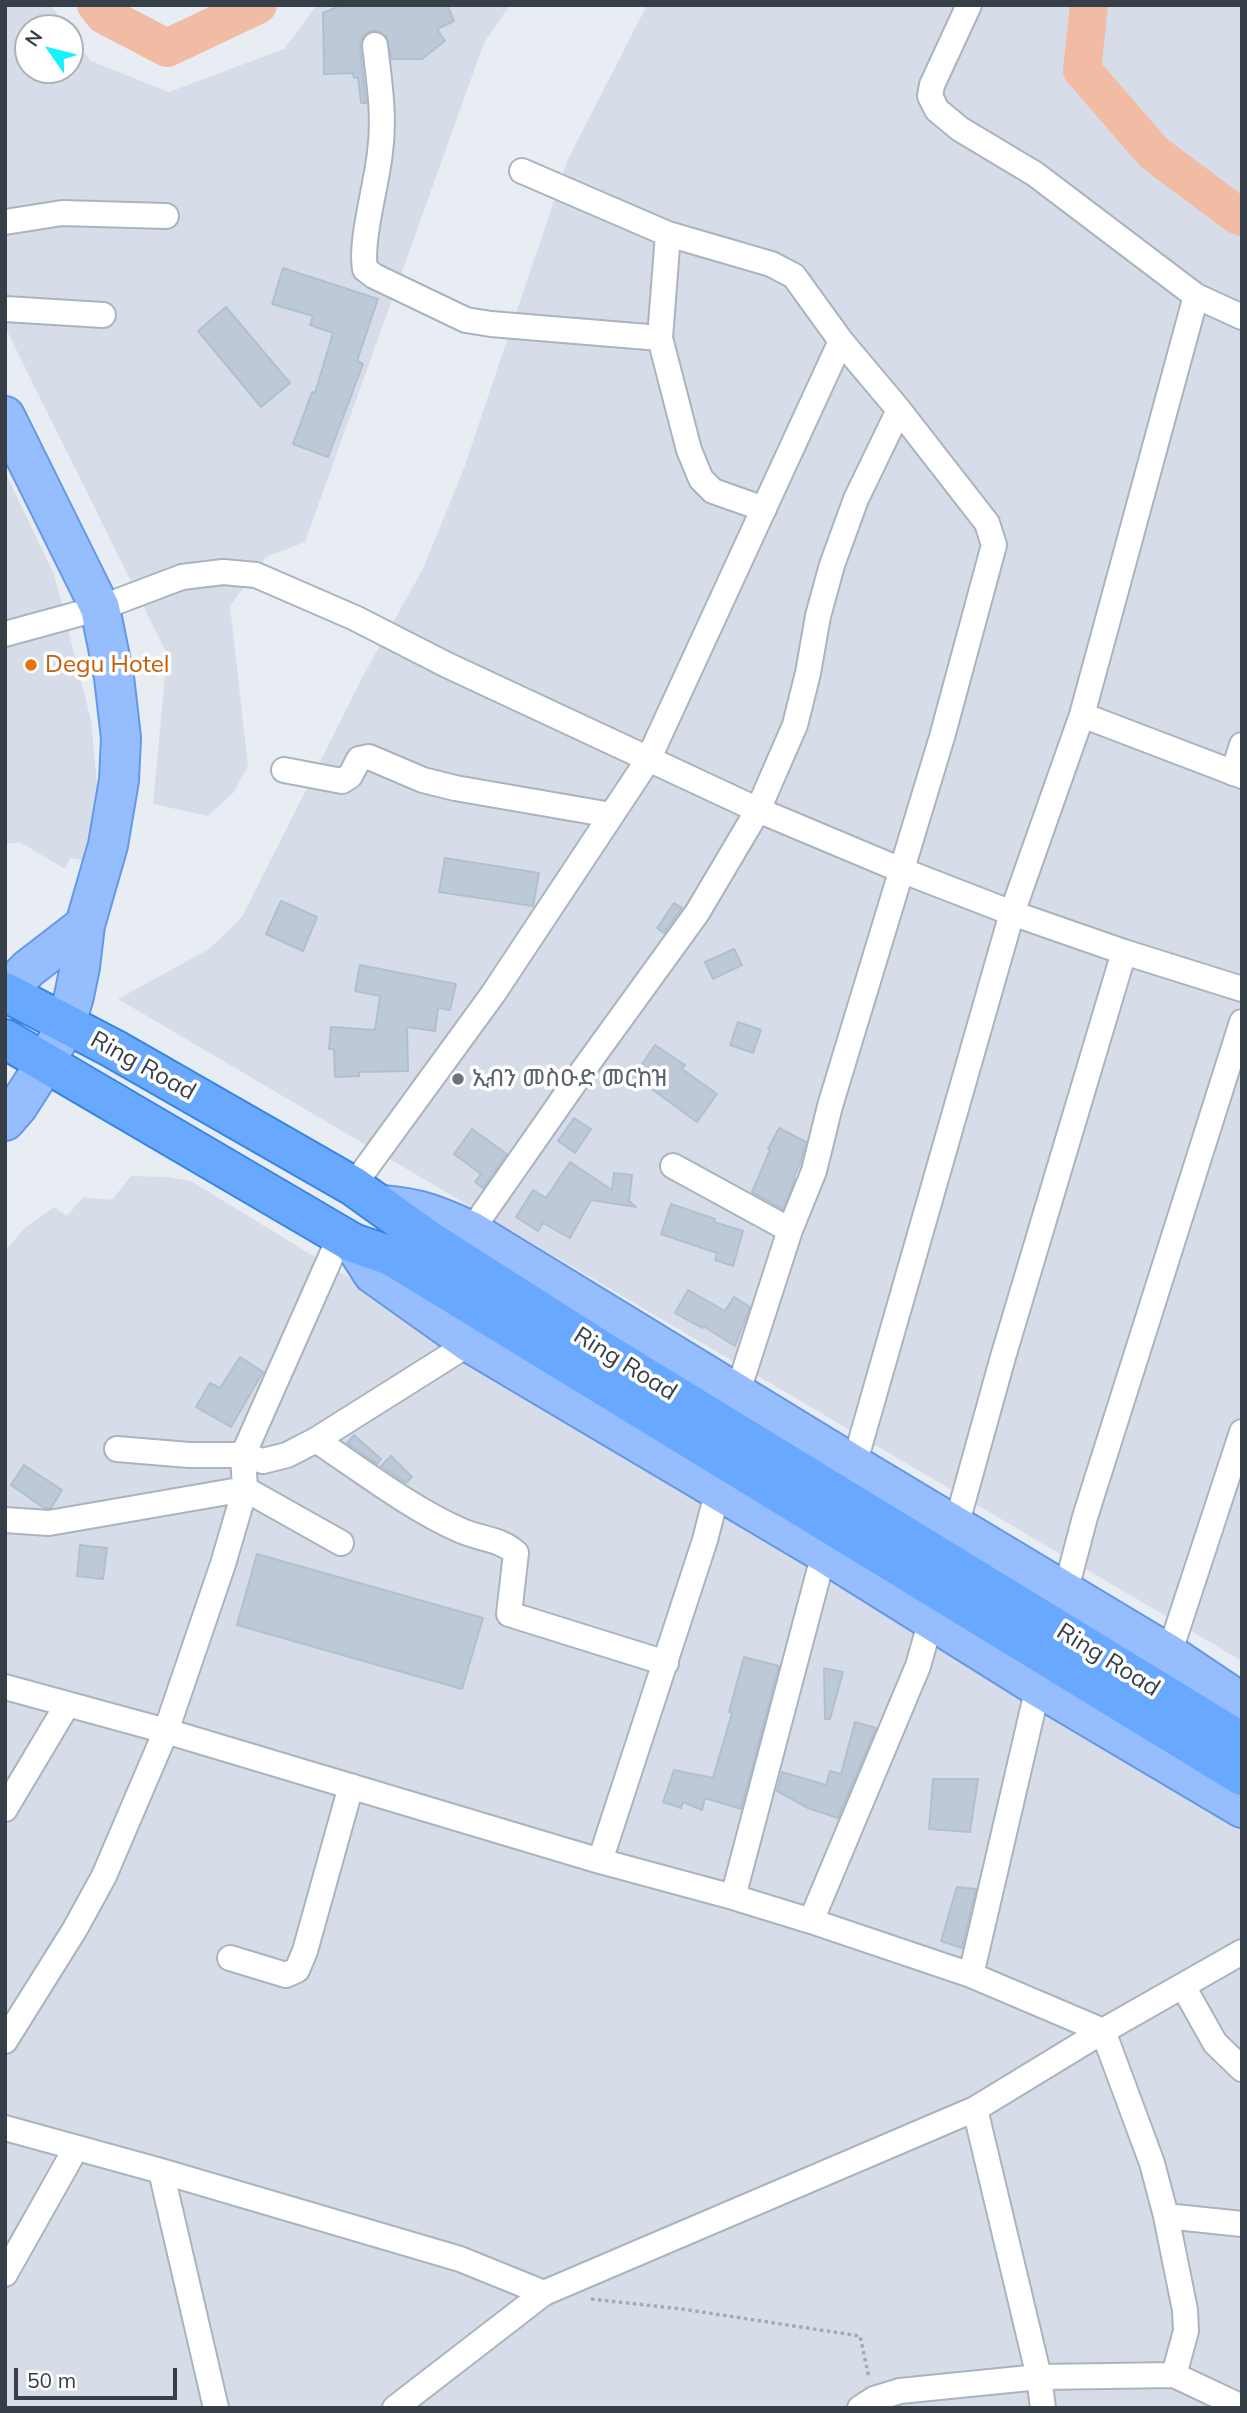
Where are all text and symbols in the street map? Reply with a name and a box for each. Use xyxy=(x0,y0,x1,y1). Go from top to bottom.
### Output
north arrow xyxy=(14,14,84,84)
text: N xyxy=(19,25,47,51)
place label: Degu Hotel xyxy=(45,651,170,679)
marker: Degu Hotel xyxy=(23,657,39,673)
street label: Ring Road xyxy=(85,1025,201,1107)
place label: ኢብን መስዑድ መርከዝ xyxy=(472,1065,668,1093)
marker: ኢብን መስዑድ መርከዝ xyxy=(450,1071,466,1087)
street label: Ring Road xyxy=(568,1321,682,1407)
street label: Ring Road xyxy=(1051,1617,1165,1703)
scale bar xyxy=(18,2354,180,2398)
text: 50 m xyxy=(27,2367,76,2393)

